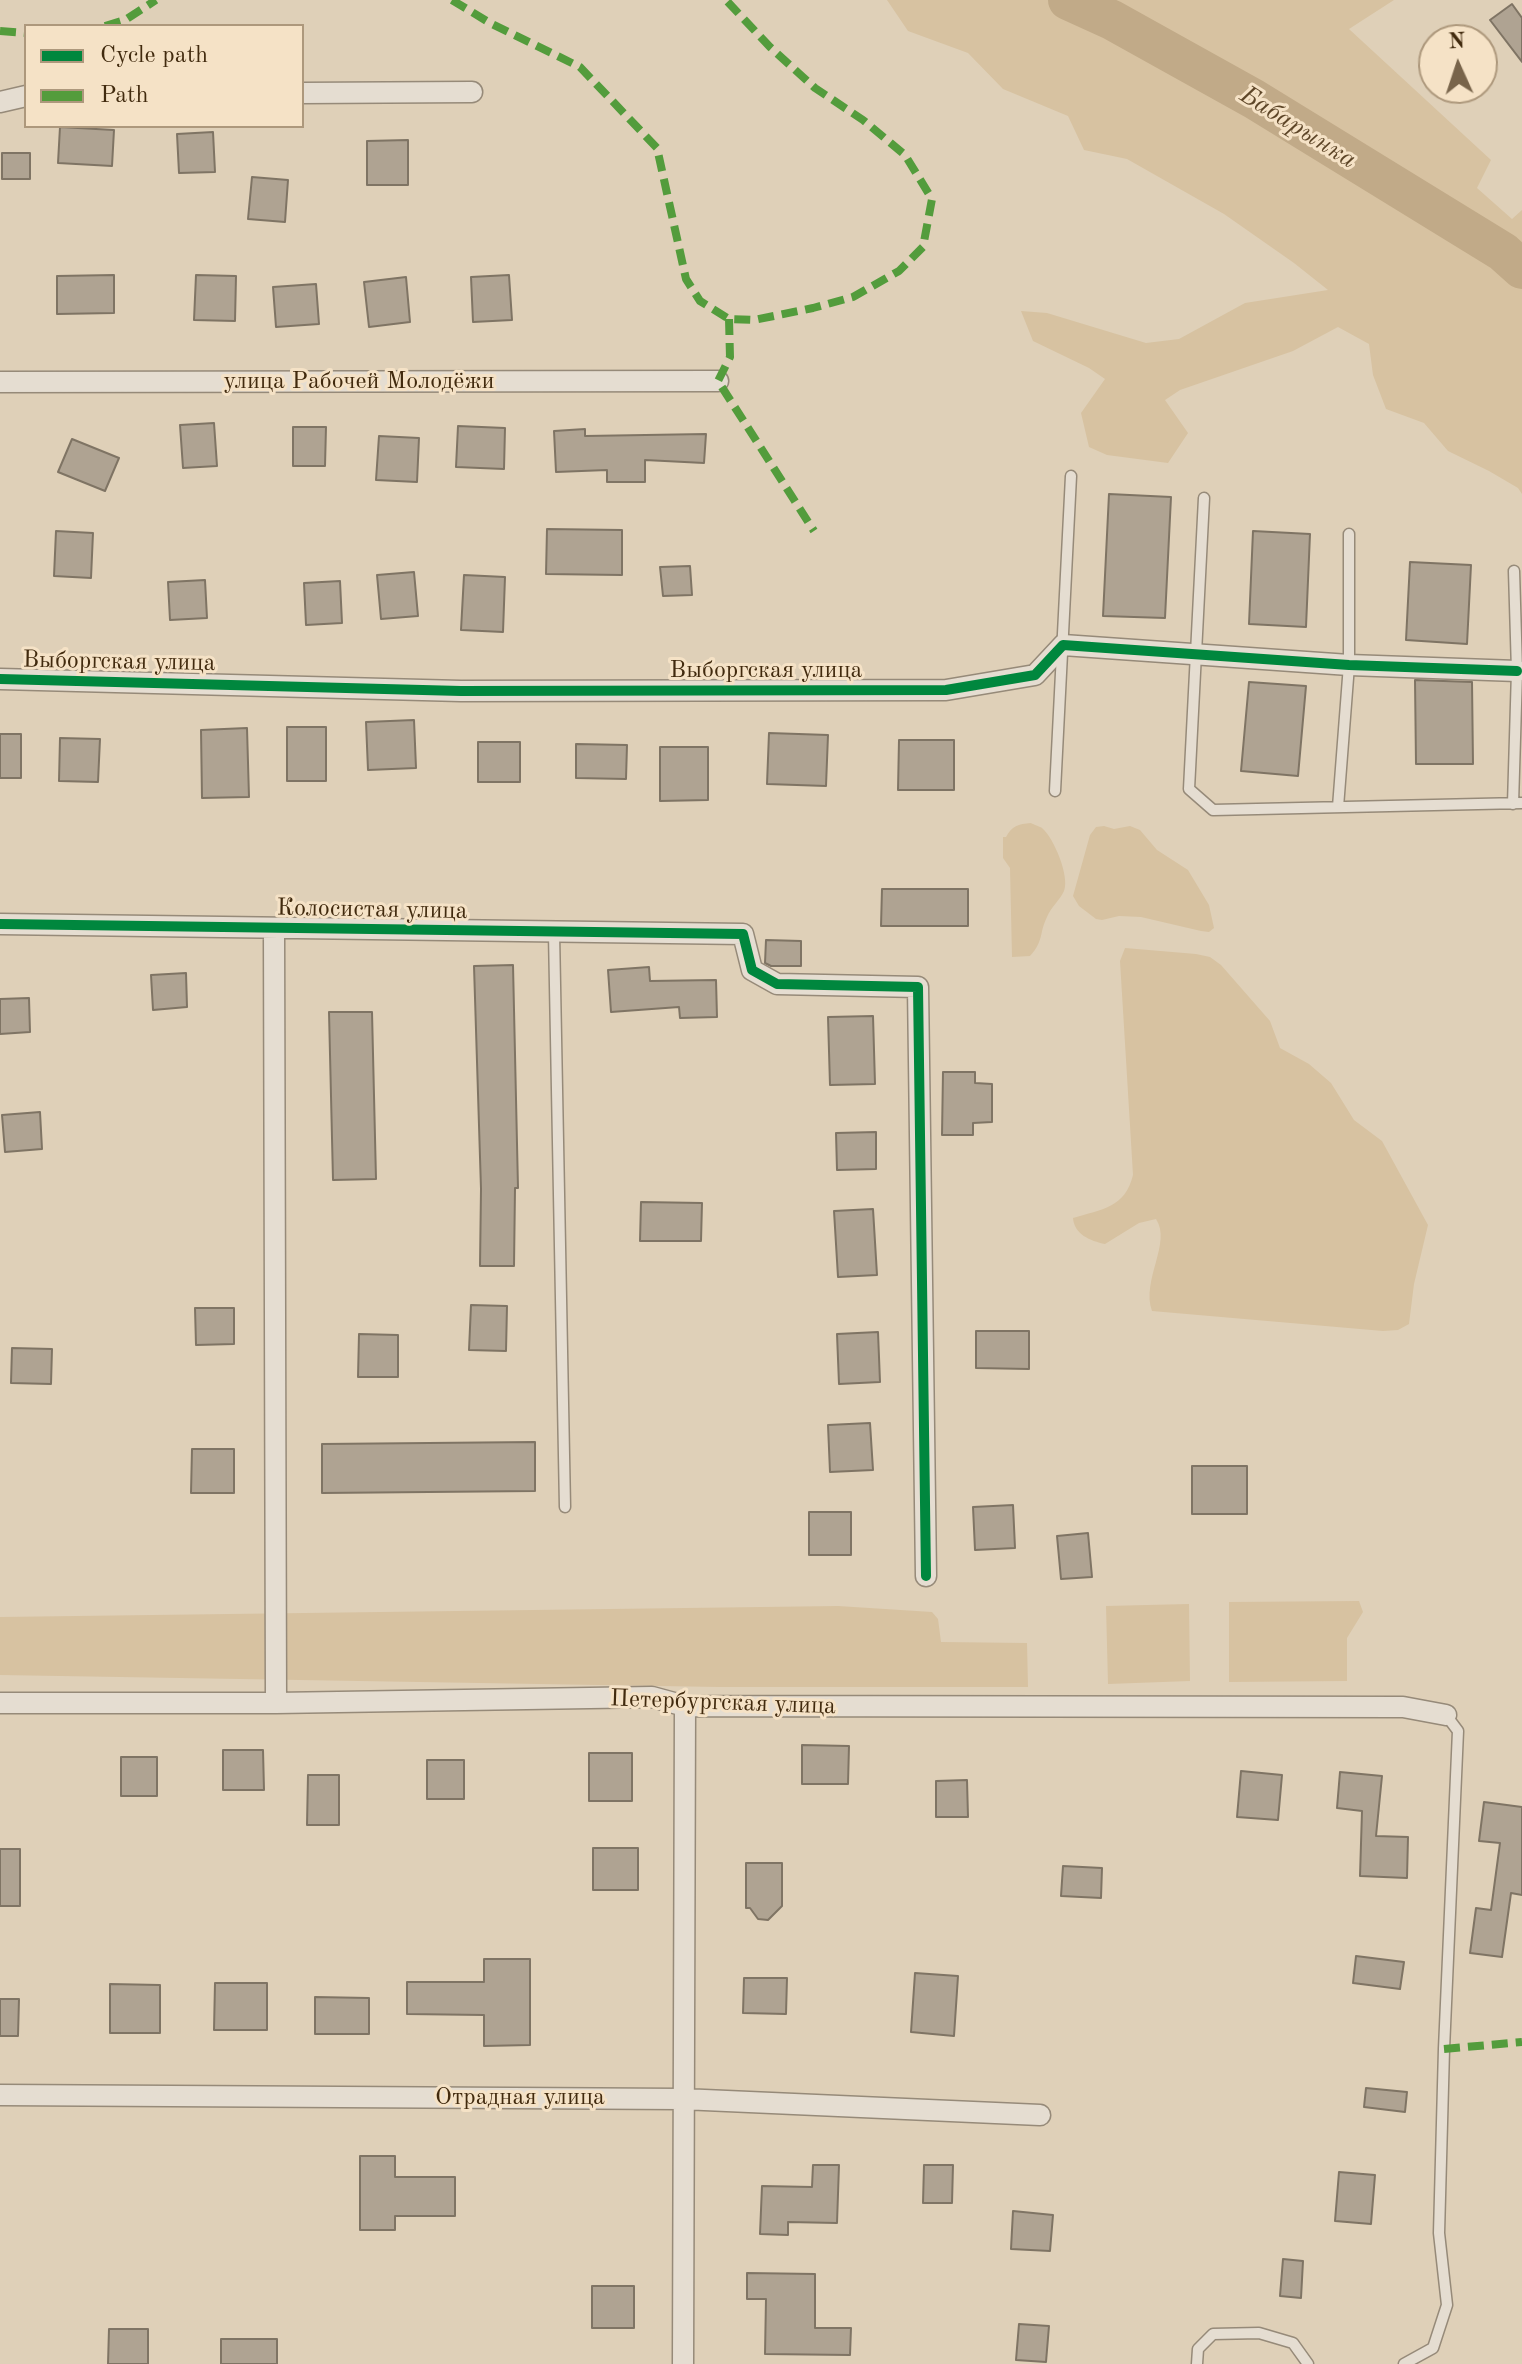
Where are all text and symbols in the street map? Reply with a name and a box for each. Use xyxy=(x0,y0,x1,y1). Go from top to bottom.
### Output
legend xyxy=(24,24,304,128)
north arrow xyxy=(1418,24,1498,104)
text: N xyxy=(1448,31,1466,53)
text: Cycle path xyxy=(100,44,208,68)
water label: Бабарынка xyxy=(1234,80,1362,176)
text: Path xyxy=(100,84,149,108)
street label: улица Рабочей Молодёжи xyxy=(223,368,495,396)
street label: Выборгская улица xyxy=(22,646,216,678)
street label: Выборгская улица xyxy=(670,657,862,685)
street label: Колосистая улица xyxy=(276,894,468,926)
street label: Петербургская улица xyxy=(610,1685,836,1721)
street label: Отрадная улица xyxy=(435,2084,605,2112)

